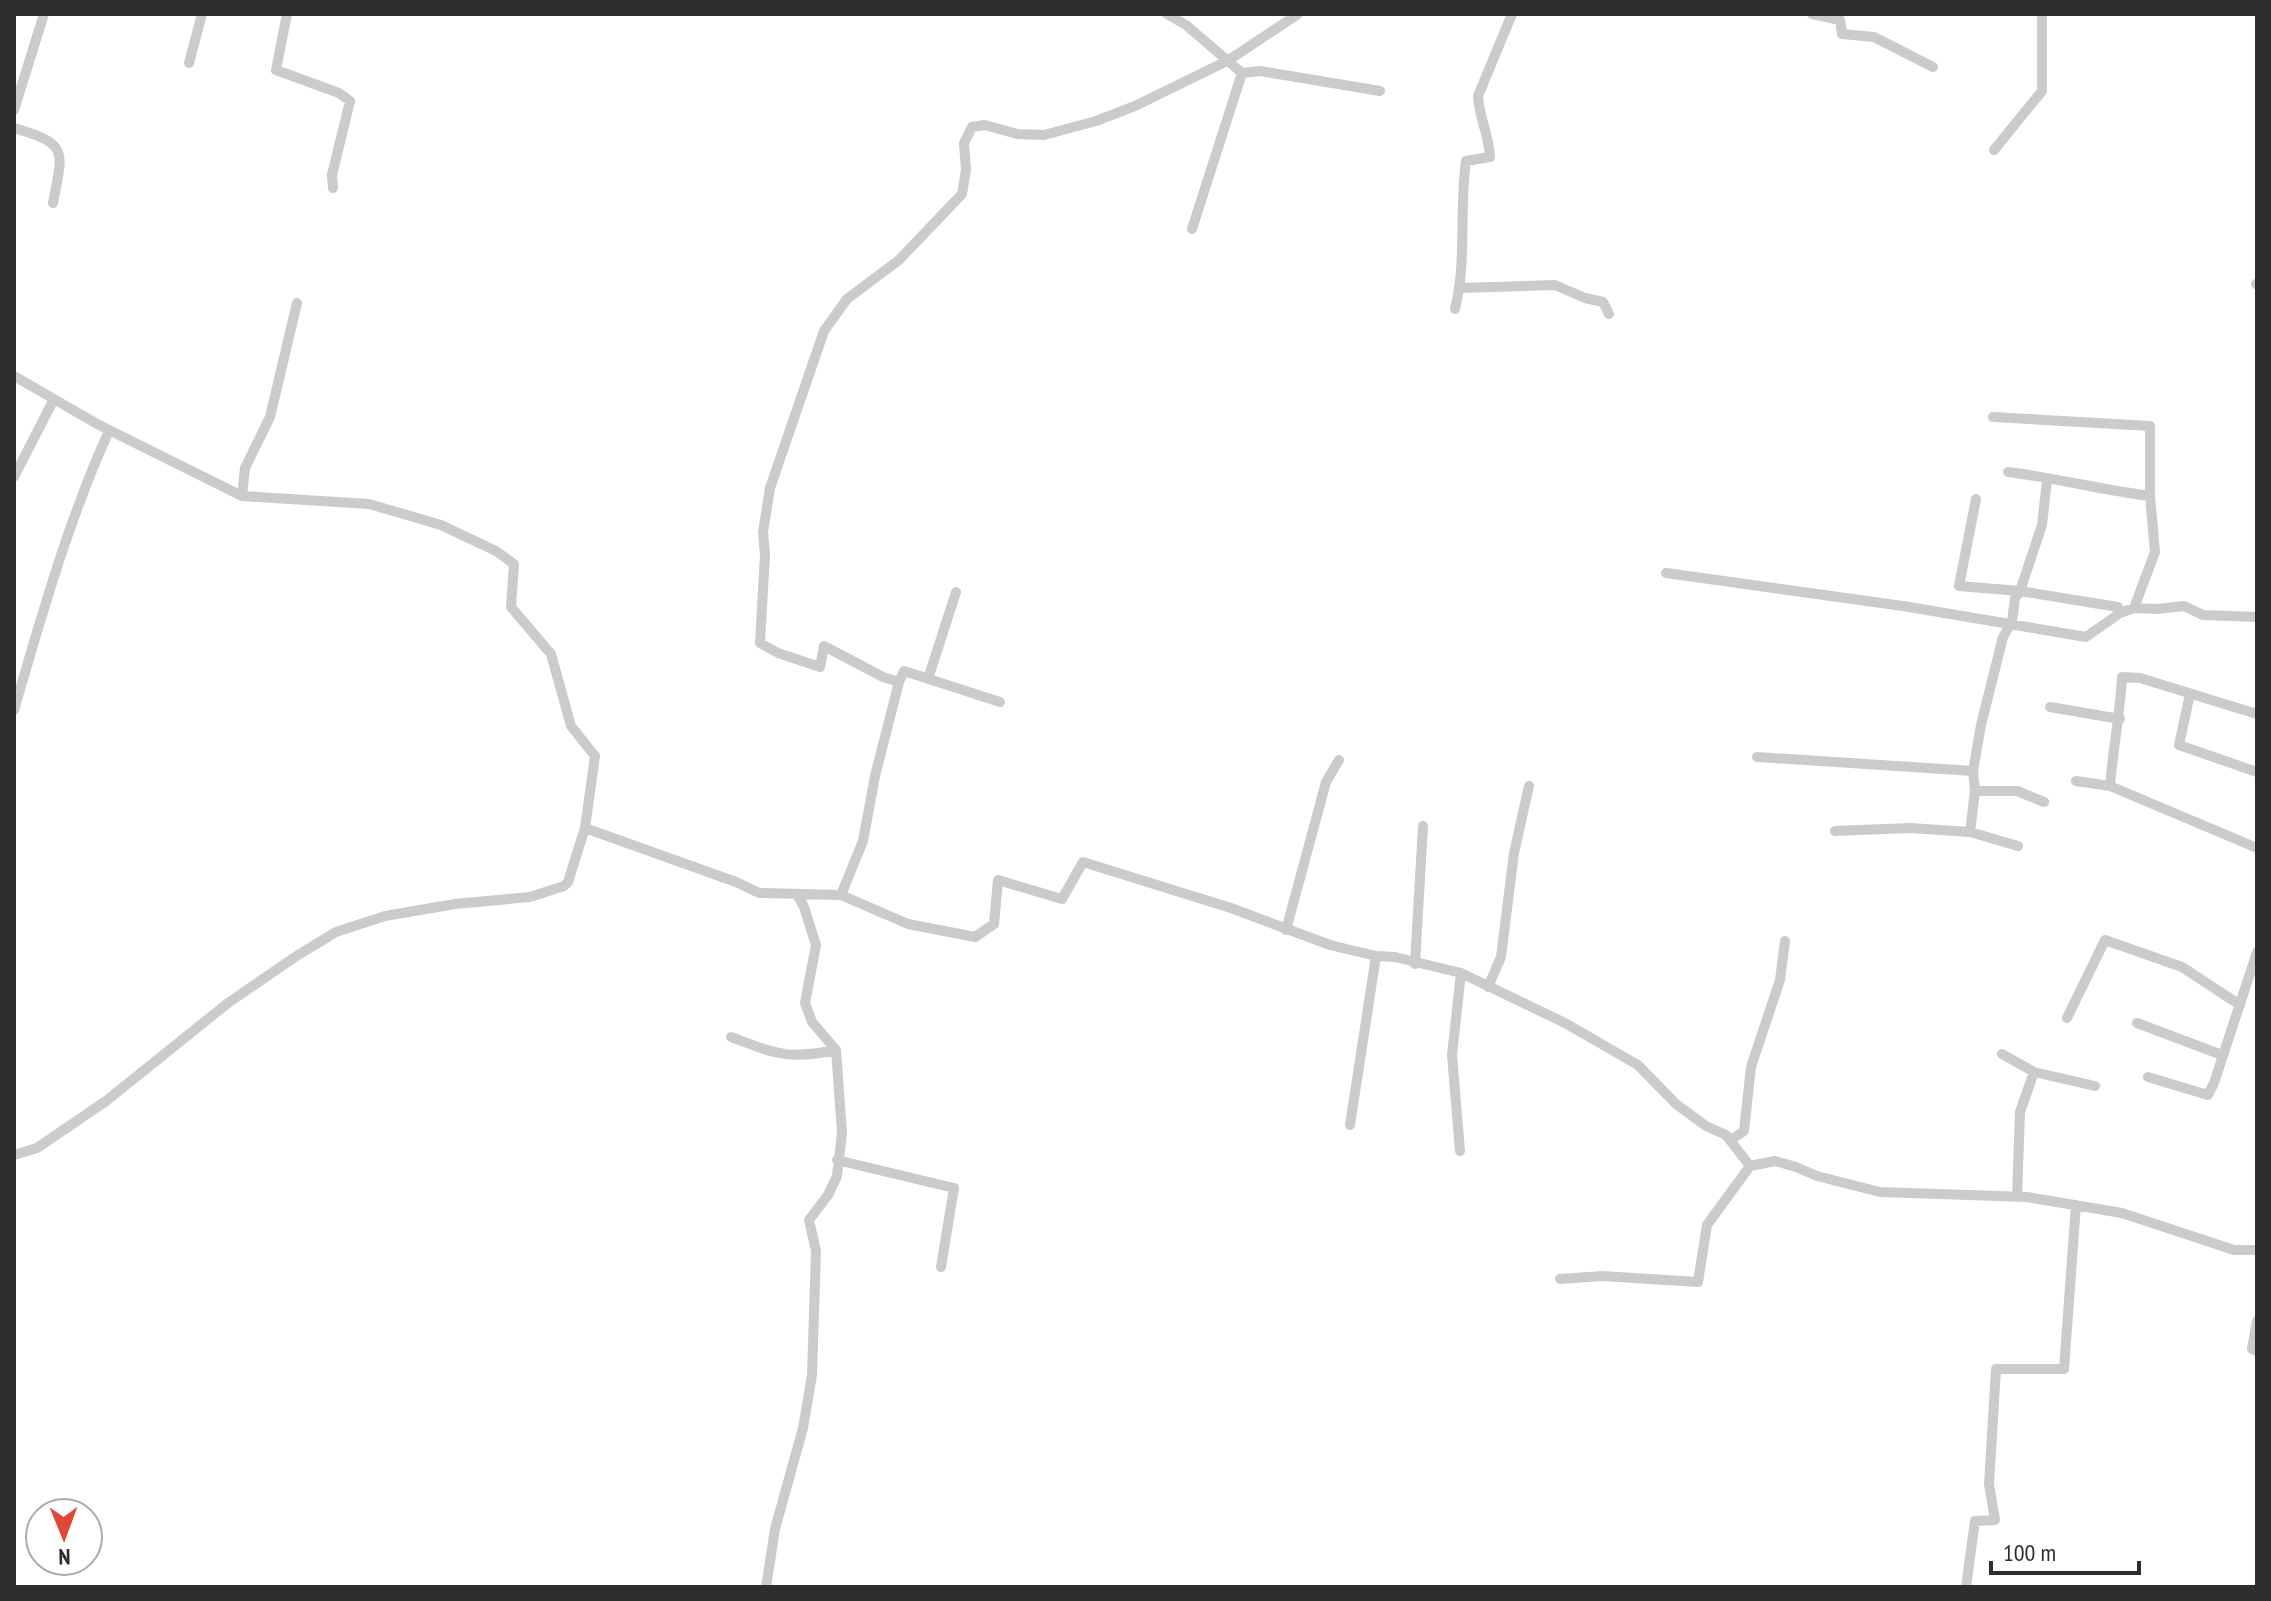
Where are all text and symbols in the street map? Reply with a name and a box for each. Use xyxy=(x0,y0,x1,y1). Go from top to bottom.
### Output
north arrow xyxy=(24,1497,104,1577)
scale bar xyxy=(1991,1525,2139,1575)
text: 100 m xyxy=(2003,1537,2056,1568)
text: N xyxy=(58,1543,71,1571)

